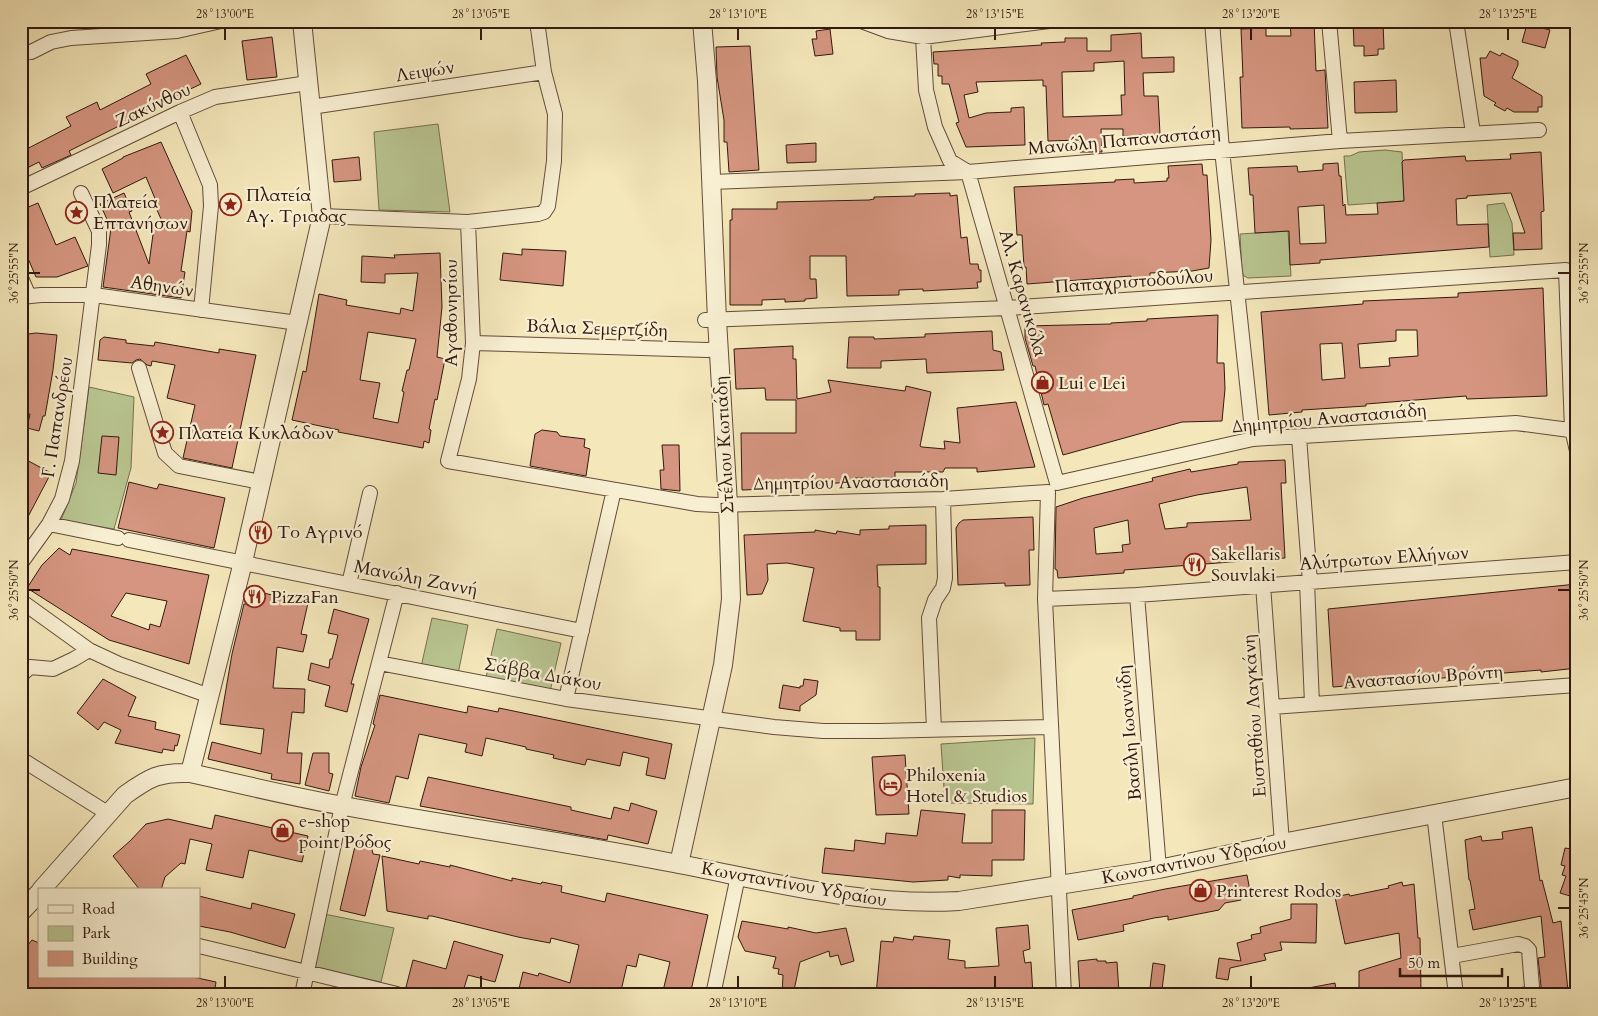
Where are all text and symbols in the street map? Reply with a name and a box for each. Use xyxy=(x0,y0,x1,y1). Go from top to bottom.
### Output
text: 28°13'00"E xyxy=(196,6,254,22)
text: 28°13'05"E xyxy=(452,6,510,22)
text: 28°13'10"E xyxy=(709,6,767,22)
text: 28°13'15"E xyxy=(966,6,1024,22)
text: 28°13'20"E xyxy=(1222,6,1280,22)
text: 28°13'25"E xyxy=(1479,6,1537,22)
street label: Λειψών xyxy=(394,55,456,88)
street label: Ζακύνθου xyxy=(111,77,195,134)
street label: Μανώλη Παπαναστάση xyxy=(1027,120,1221,161)
place label: Πλατεία Αγ. Τριαδας xyxy=(246,183,347,229)
place label: Πλατεία Επτανήσων xyxy=(93,190,188,236)
place icon: Πλατεία Αγ. Τριαδας xyxy=(218,193,242,217)
place icon: Πλατεία Επτανήσων xyxy=(65,200,89,224)
street label: Αλ. Καρανικόλα xyxy=(992,227,1053,360)
text: 36°25'55"N xyxy=(6,242,22,303)
text: 36°25'55"N xyxy=(1576,242,1592,303)
street label: Αγαθονησίου xyxy=(439,259,464,367)
street label: Παπαχριστοδούλου xyxy=(1054,263,1214,300)
street label: Αθηνών xyxy=(129,270,195,303)
street label: Βάλια Σεμερτζίδη xyxy=(526,314,668,343)
street label: Γ. Παπανδρέου xyxy=(36,355,79,479)
shop icon: Lui e Lei xyxy=(1030,371,1054,395)
place label: Lui e Lei xyxy=(1058,371,1126,396)
street label: Στέλιου Κωτιάδη xyxy=(708,376,741,514)
street label: Δημητρίου Αναστασιάδη xyxy=(1231,398,1427,439)
place icon: Πλατεία Κυκλάδων xyxy=(150,421,174,445)
place label: Πλατεία Κυκλάδων xyxy=(178,421,334,446)
street label: Δημητρίου Αναστασιάδη xyxy=(753,468,949,497)
restaurant icon: Το Αγρινό xyxy=(249,520,273,544)
place label: Το Αγρινό xyxy=(277,520,363,545)
street label: Αλύτρωτων Ελλήνων xyxy=(1298,540,1470,577)
place label: Sakellaris Souvlaki xyxy=(1211,542,1280,588)
restaurant icon: Sakellaris Souvlaki xyxy=(1183,552,1207,576)
street label: Μανώλη Ζαννή xyxy=(352,554,480,603)
text: 36°25'50"N xyxy=(6,559,22,620)
text: 36°25'50"N xyxy=(1576,559,1592,620)
restaurant icon: PizzaFan xyxy=(243,585,267,609)
place label: PizzaFan xyxy=(271,585,340,610)
street label: Ευσταθίου Λαγκάνη xyxy=(1236,634,1273,798)
street label: Σάββα Διάκου xyxy=(482,652,604,697)
street label: Αναστασίου Βρόντη xyxy=(1343,659,1504,696)
street label: Βασίλη Ιωαννίδη xyxy=(1111,664,1148,802)
place label: Philoxenia Hotel & Studios xyxy=(906,763,1027,809)
hotel icon: Philoxenia Hotel & Studios xyxy=(878,773,902,797)
place label: e-shop point Ρόδος xyxy=(299,809,392,855)
shop icon: e-shop point Ρόδος xyxy=(271,819,295,843)
street label: Κωνσταντίνου Υδραίου xyxy=(1100,830,1289,891)
street label: Κωνσταντίνου Υδραίου xyxy=(699,856,889,913)
text: 36°25'45"N xyxy=(1576,877,1592,938)
shop icon: Printerest Rodos xyxy=(1188,879,1212,903)
place label: Printerest Rodos xyxy=(1216,879,1341,904)
legend xyxy=(38,888,200,978)
text: Road xyxy=(82,899,115,919)
text: Park xyxy=(82,923,111,943)
scale bar xyxy=(1400,946,1503,978)
text: Building xyxy=(82,949,138,969)
text: 50 m xyxy=(1408,953,1440,973)
text: 28°13'00"E xyxy=(196,995,254,1011)
text: 28°13'05"E xyxy=(452,995,510,1011)
text: 28°13'10"E xyxy=(709,995,767,1011)
text: 28°13'15"E xyxy=(966,995,1024,1011)
text: 28°13'20"E xyxy=(1222,995,1280,1011)
text: 28°13'25"E xyxy=(1479,995,1537,1011)

